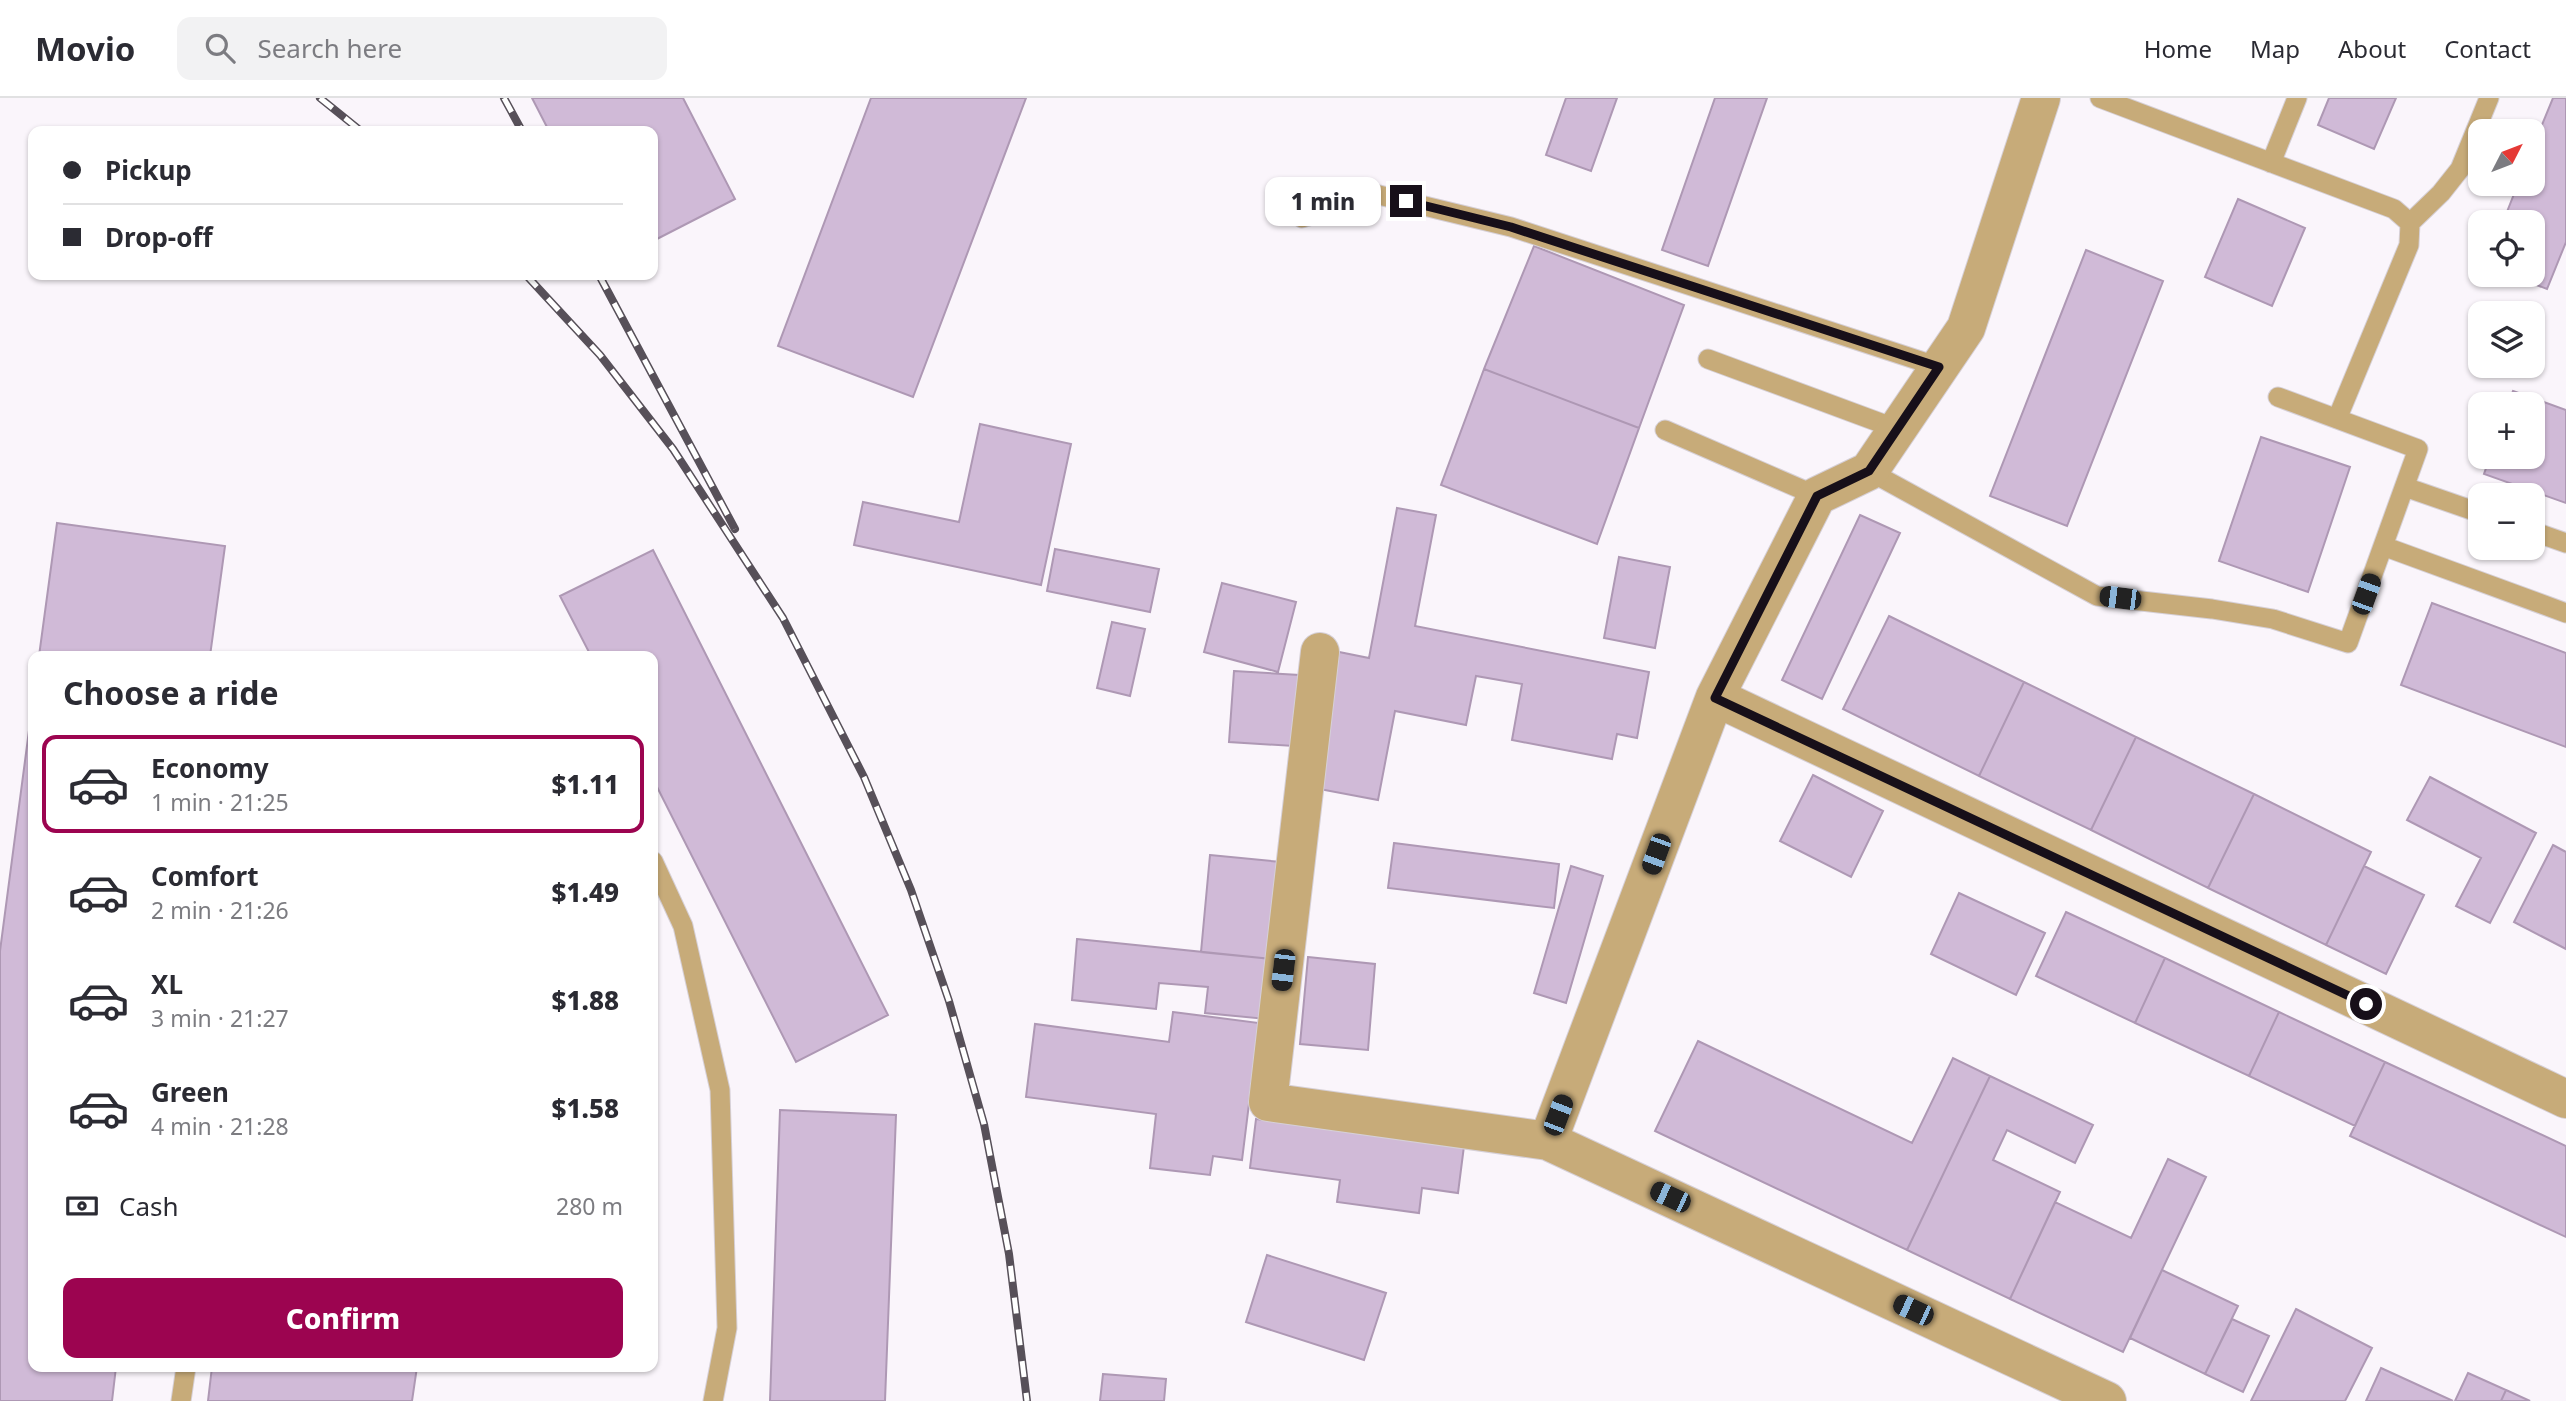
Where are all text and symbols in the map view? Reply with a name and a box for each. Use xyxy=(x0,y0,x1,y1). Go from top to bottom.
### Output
search box xyxy=(177,17,667,80)
text: Movio xyxy=(35,26,135,71)
icon: search xyxy=(201,29,239,67)
text: Search here xyxy=(257,30,402,66)
text: Home xyxy=(2144,32,2212,65)
text: Map xyxy=(2250,32,2300,65)
text: About xyxy=(2338,32,2406,65)
text: Contact xyxy=(2444,32,2531,65)
north arrow xyxy=(2468,119,2544,196)
map controls xyxy=(2468,119,2545,560)
text: Pickup xyxy=(105,152,192,188)
callout: 1 min xyxy=(1266,176,1382,226)
text: 1 min xyxy=(1291,185,1355,217)
route end xyxy=(1390,185,1422,217)
button: locate xyxy=(2468,210,2545,287)
text: Drop-off xyxy=(105,219,212,255)
button: layers xyxy=(2468,301,2545,378)
button: + xyxy=(2468,392,2545,469)
button: − xyxy=(2468,483,2545,560)
car xyxy=(2349,571,2384,617)
car xyxy=(2098,585,2143,611)
text: Choose a ride xyxy=(63,671,279,714)
text: Economy xyxy=(151,750,269,786)
icon: car xyxy=(67,753,130,816)
text: $1.11 xyxy=(552,766,619,802)
text: 1 min · 21:25 xyxy=(151,786,289,818)
car xyxy=(1639,831,1674,877)
text: Comfort xyxy=(151,858,259,894)
icon: car xyxy=(67,861,130,924)
text: $1.49 xyxy=(552,874,619,910)
text: 2 min · 21:26 xyxy=(151,894,289,926)
car xyxy=(1271,948,1296,992)
text: XL xyxy=(151,966,183,1002)
icon: car xyxy=(67,969,130,1032)
text: $1.88 xyxy=(552,982,619,1018)
route start xyxy=(2350,988,2382,1020)
text: 3 min · 21:27 xyxy=(151,1002,289,1034)
text: Green xyxy=(151,1074,229,1110)
icon: car xyxy=(67,1077,130,1140)
text: $1.58 xyxy=(552,1090,619,1126)
car xyxy=(1541,1092,1576,1138)
text: 4 min · 21:28 xyxy=(151,1110,289,1142)
car xyxy=(1647,1179,1694,1215)
icon: cash xyxy=(63,1187,101,1225)
text: Cash xyxy=(119,1188,179,1224)
text: 280 m xyxy=(556,1190,623,1222)
button: Confirm xyxy=(63,1278,623,1358)
car xyxy=(1890,1292,1937,1328)

